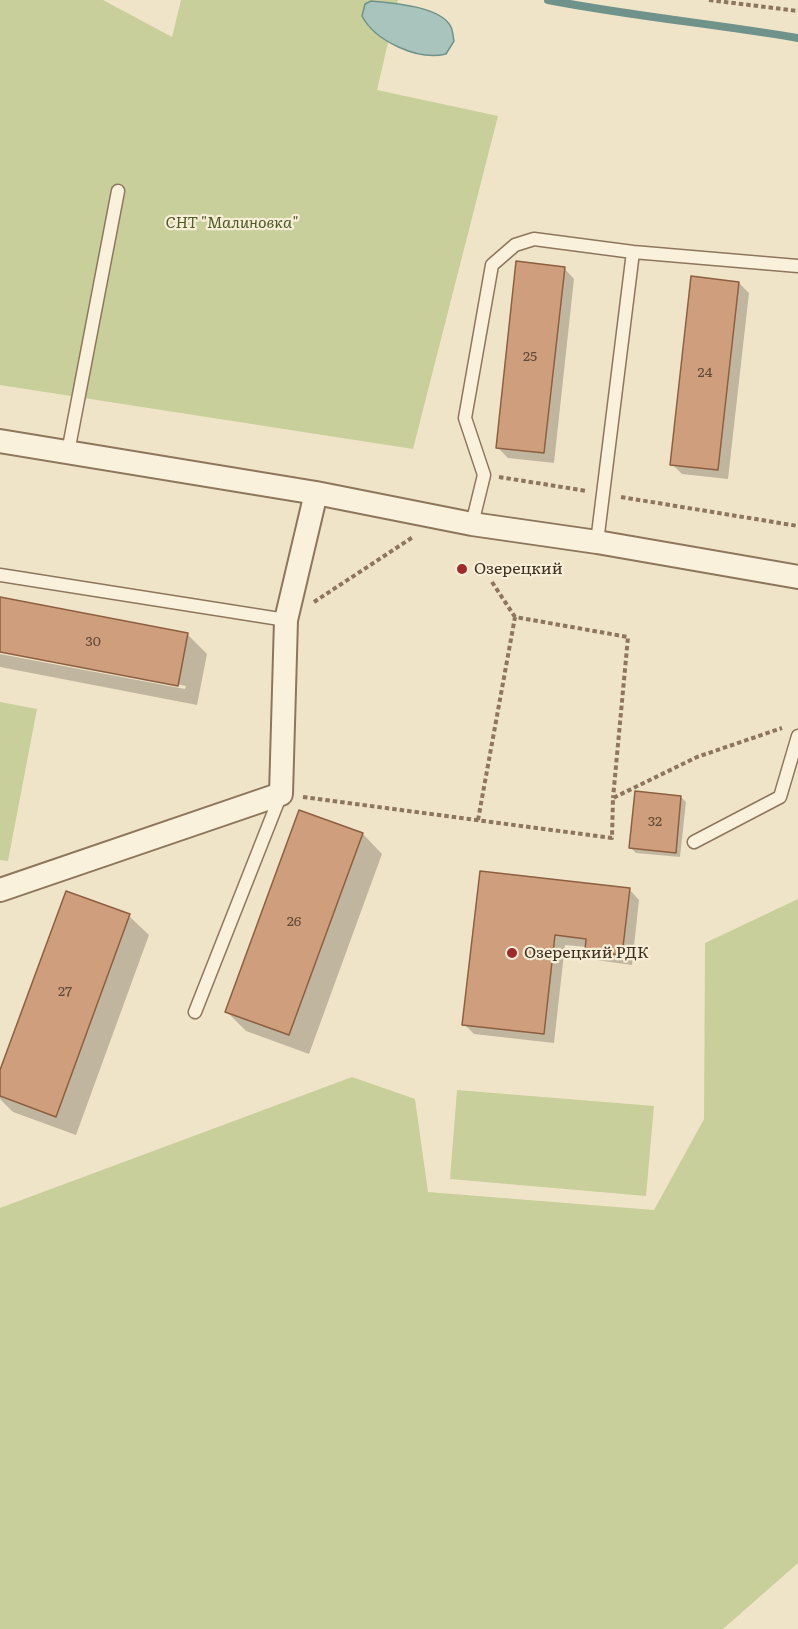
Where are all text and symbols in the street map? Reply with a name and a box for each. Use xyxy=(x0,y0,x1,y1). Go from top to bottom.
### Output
park label: СНТ "Малиновка" xyxy=(165,213,299,233)
house number: 25 xyxy=(523,349,537,365)
house number: 24 xyxy=(698,365,712,381)
place label: Озерецкий xyxy=(474,559,563,579)
marker: Озерецкий xyxy=(455,562,469,576)
house number: 30 xyxy=(85,634,101,650)
house number: 32 xyxy=(648,814,662,830)
house number: 26 xyxy=(287,914,301,930)
place label: Озерецкий РДК xyxy=(524,943,648,963)
marker: Озерецкий РДК xyxy=(505,946,519,960)
house number: 27 xyxy=(58,984,72,1000)

